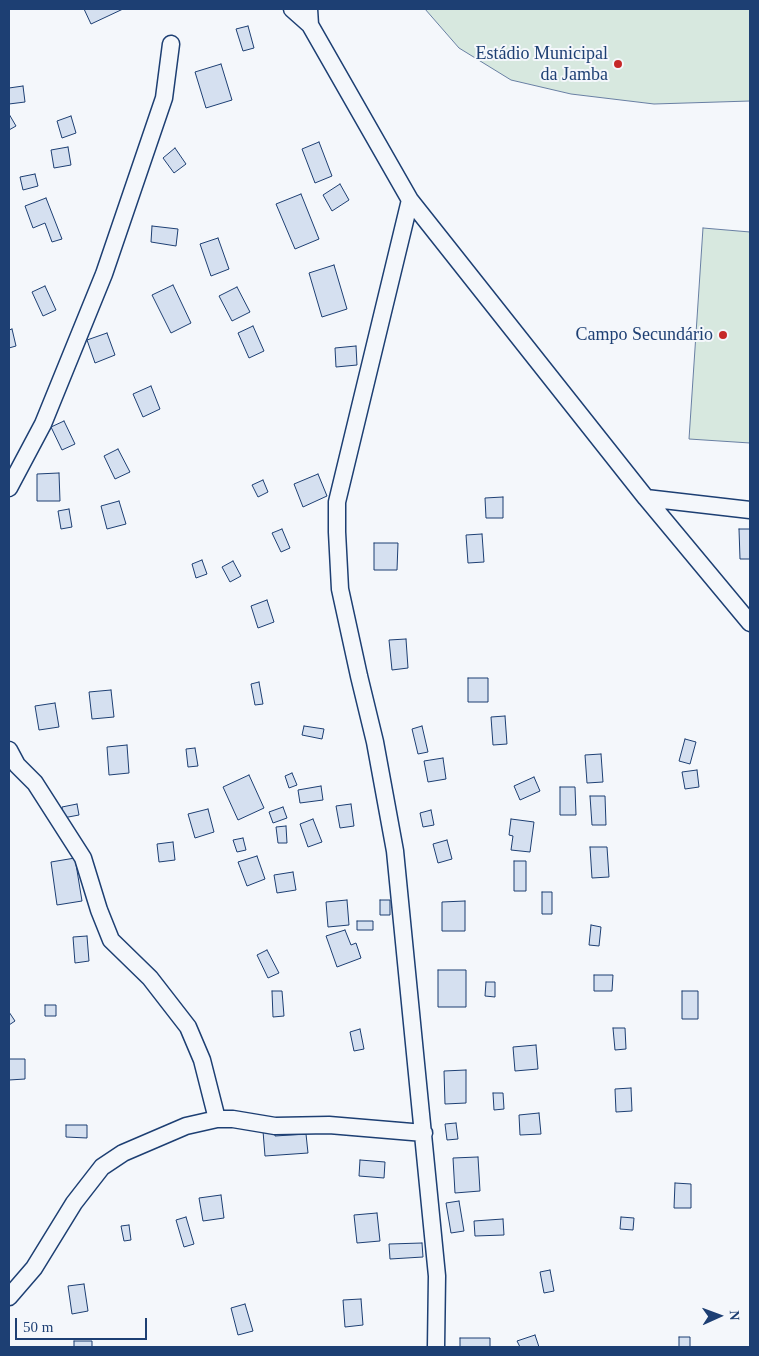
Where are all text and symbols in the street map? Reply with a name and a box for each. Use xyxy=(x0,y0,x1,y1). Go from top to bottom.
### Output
place label: Estádio Municipal da Jamba xyxy=(476,43,608,86)
marker: Estádio Municipal da Jamba xyxy=(612,58,624,70)
place label: Campo Secundário xyxy=(576,324,713,346)
marker: Campo Secundário xyxy=(717,329,729,341)
north arrow xyxy=(694,1291,744,1341)
scale bar xyxy=(18,1308,150,1340)
text: N xyxy=(727,1310,742,1321)
text: 50 m xyxy=(23,1319,53,1335)

